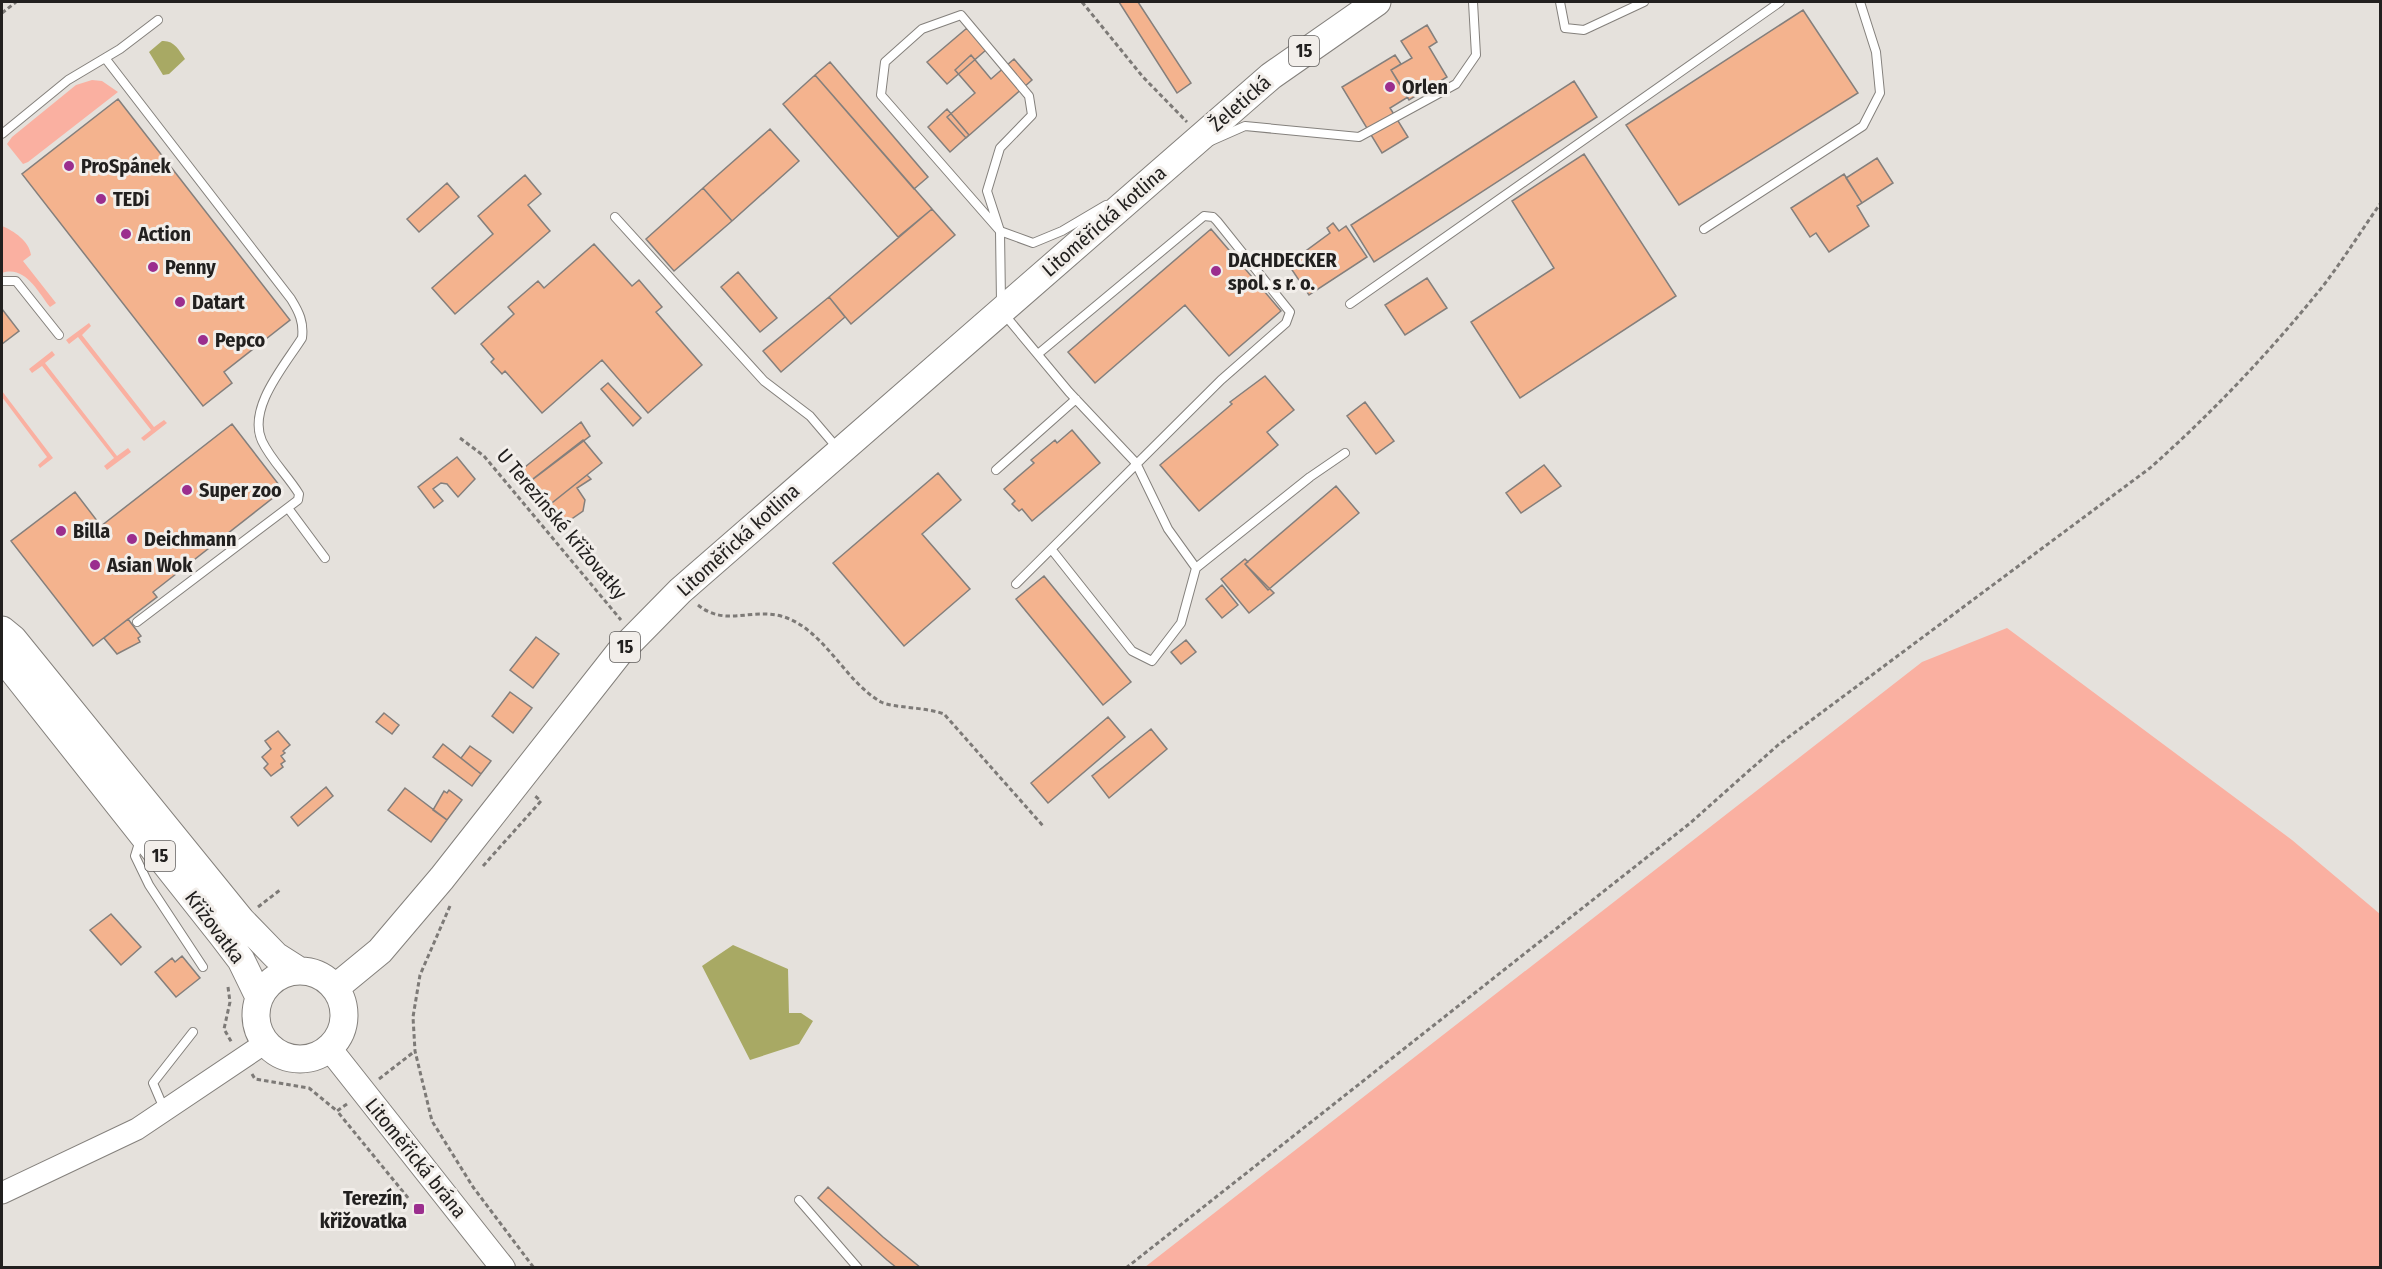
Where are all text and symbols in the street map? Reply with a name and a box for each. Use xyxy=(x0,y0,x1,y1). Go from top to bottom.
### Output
road number: 15 xyxy=(1289,36,1319,66)
street label: Želetická xyxy=(1205,70,1275,136)
place label: Orlen xyxy=(1402,75,1448,99)
marker: Orlen xyxy=(1383,80,1397,94)
place label: ProSpánek xyxy=(81,154,172,178)
marker: ProSpánek xyxy=(62,159,76,173)
street label: Litoměřická kotlina xyxy=(1037,161,1171,281)
place label: TEDi xyxy=(113,187,149,211)
marker: TEDi xyxy=(94,192,108,206)
place label: Action xyxy=(137,222,191,246)
marker: Action xyxy=(119,227,133,241)
place label: DACHDECKER spol. s r. o. xyxy=(1228,248,1338,295)
place label: Penny xyxy=(165,255,216,279)
marker: Penny xyxy=(146,260,160,274)
marker: DACHDECKER spol. s r. o. xyxy=(1209,264,1223,278)
place label: Datart xyxy=(192,290,246,314)
marker: Datart xyxy=(173,295,187,309)
place label: Pepco xyxy=(215,328,266,352)
marker: Pepco xyxy=(196,333,210,347)
street label: U Terezínské křižovatky xyxy=(492,444,632,604)
place label: Super zoo xyxy=(199,478,282,502)
street label: Litoměřická kotlina xyxy=(672,479,804,601)
marker: Super zoo xyxy=(180,483,194,497)
place label: Billa xyxy=(73,519,110,543)
marker: Billa xyxy=(54,524,68,538)
place label: Deichmann xyxy=(144,527,237,551)
marker: Deichmann xyxy=(125,532,139,546)
place label: Asian Wok xyxy=(106,553,193,577)
marker: Asian Wok xyxy=(88,558,102,572)
road number: 15 xyxy=(610,632,640,662)
road number: 15 xyxy=(145,841,175,871)
street label: Křižovatka xyxy=(180,886,250,968)
street label: Litoměřická brána xyxy=(360,1093,472,1223)
place label: Terezín, křižovatka xyxy=(320,1186,407,1233)
marker: Terezín, křižovatka xyxy=(412,1202,426,1216)

